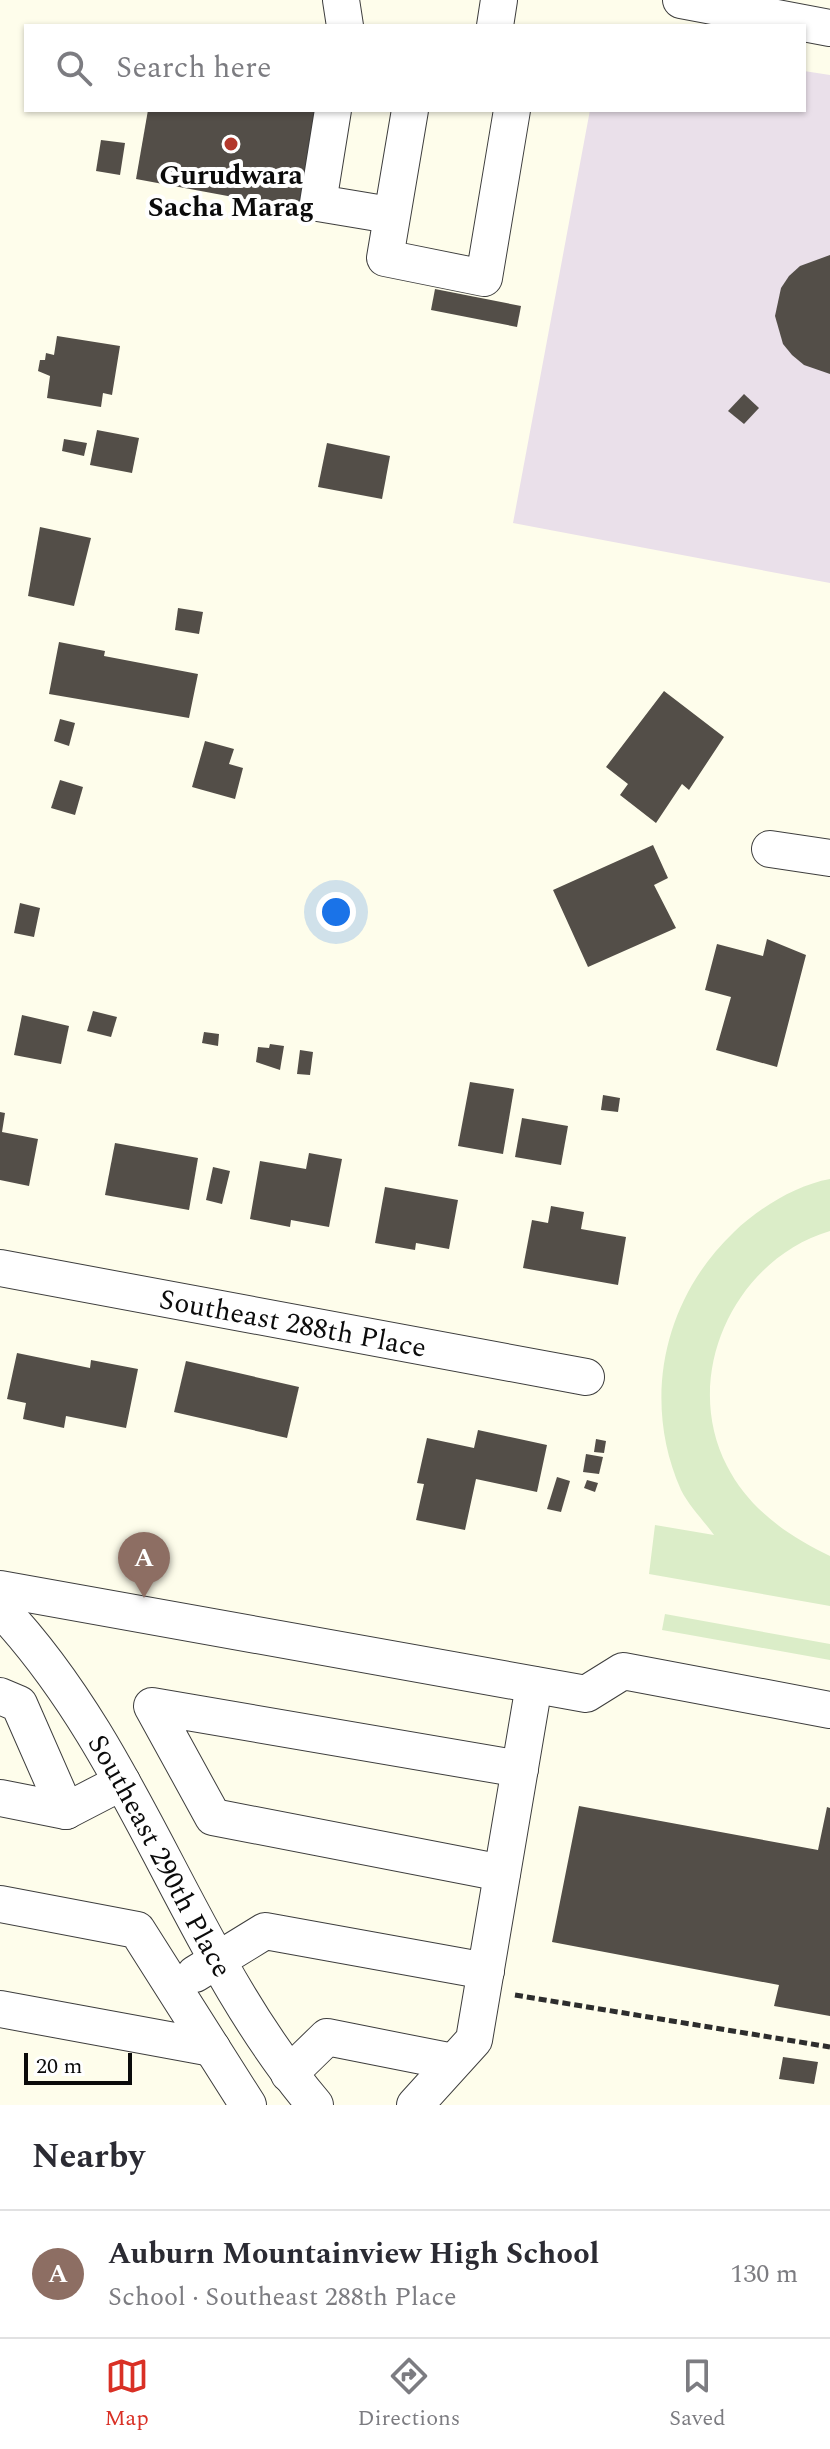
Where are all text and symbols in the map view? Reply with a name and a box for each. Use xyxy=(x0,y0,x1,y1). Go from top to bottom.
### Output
search box xyxy=(24,24,806,112)
text: Search here xyxy=(116,45,272,91)
icon: search xyxy=(52,46,96,90)
marker: Gurudwara Sacha Marag xyxy=(222,135,240,153)
place label: Gurudwara Sacha Marag xyxy=(148,154,314,229)
your location xyxy=(316,892,356,932)
street label: Southeast 288th Place xyxy=(156,1278,430,1370)
pin: A xyxy=(118,1532,170,1598)
street label: Southeast 290th Place xyxy=(76,1726,243,1986)
scale bar xyxy=(24,2049,132,2085)
text: 20 m xyxy=(36,2050,82,2083)
text: Nearby xyxy=(32,2131,145,2183)
text: Auburn Mountainview High School xyxy=(108,2231,599,2277)
text: A xyxy=(48,2254,68,2294)
text: 130 m xyxy=(730,2254,798,2294)
text: School · Southeast 288th Place xyxy=(108,2277,456,2317)
tab: Map xyxy=(104,2354,149,2435)
tab: Directions xyxy=(358,2354,460,2435)
tab: Saved xyxy=(669,2354,726,2435)

